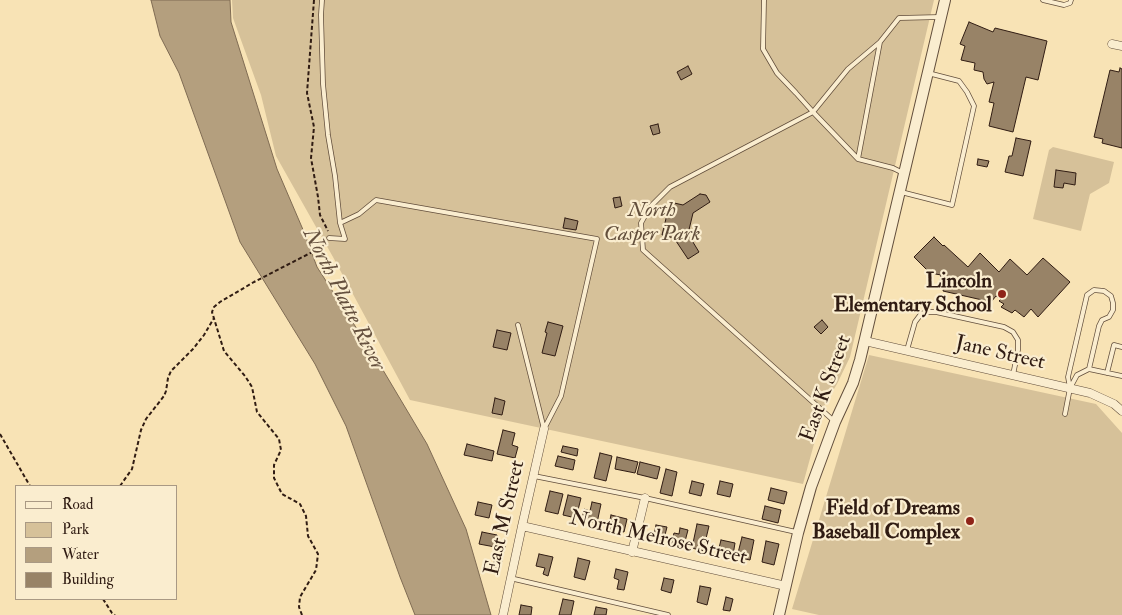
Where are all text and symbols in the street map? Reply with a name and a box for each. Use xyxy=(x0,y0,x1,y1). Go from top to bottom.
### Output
park label: North Casper Park xyxy=(604,198,700,248)
water label: North Platte River xyxy=(296,224,390,376)
place label: Lincoln Elementary School xyxy=(834,269,992,319)
marker: Lincoln Elementary School xyxy=(996,288,1008,300)
street label: Jane Street xyxy=(953,331,1047,377)
street label: East K Street xyxy=(796,332,858,446)
street label: East M Street xyxy=(481,458,531,578)
legend xyxy=(15,485,178,600)
text: Road xyxy=(62,495,93,514)
place label: Field of Dreams Baseball Complex xyxy=(812,496,960,546)
street label: North Melrose Street xyxy=(567,506,749,572)
marker: Field of Dreams Baseball Complex xyxy=(964,515,976,527)
text: Park xyxy=(62,520,89,539)
text: Water xyxy=(62,545,99,564)
text: Building xyxy=(62,570,114,589)

